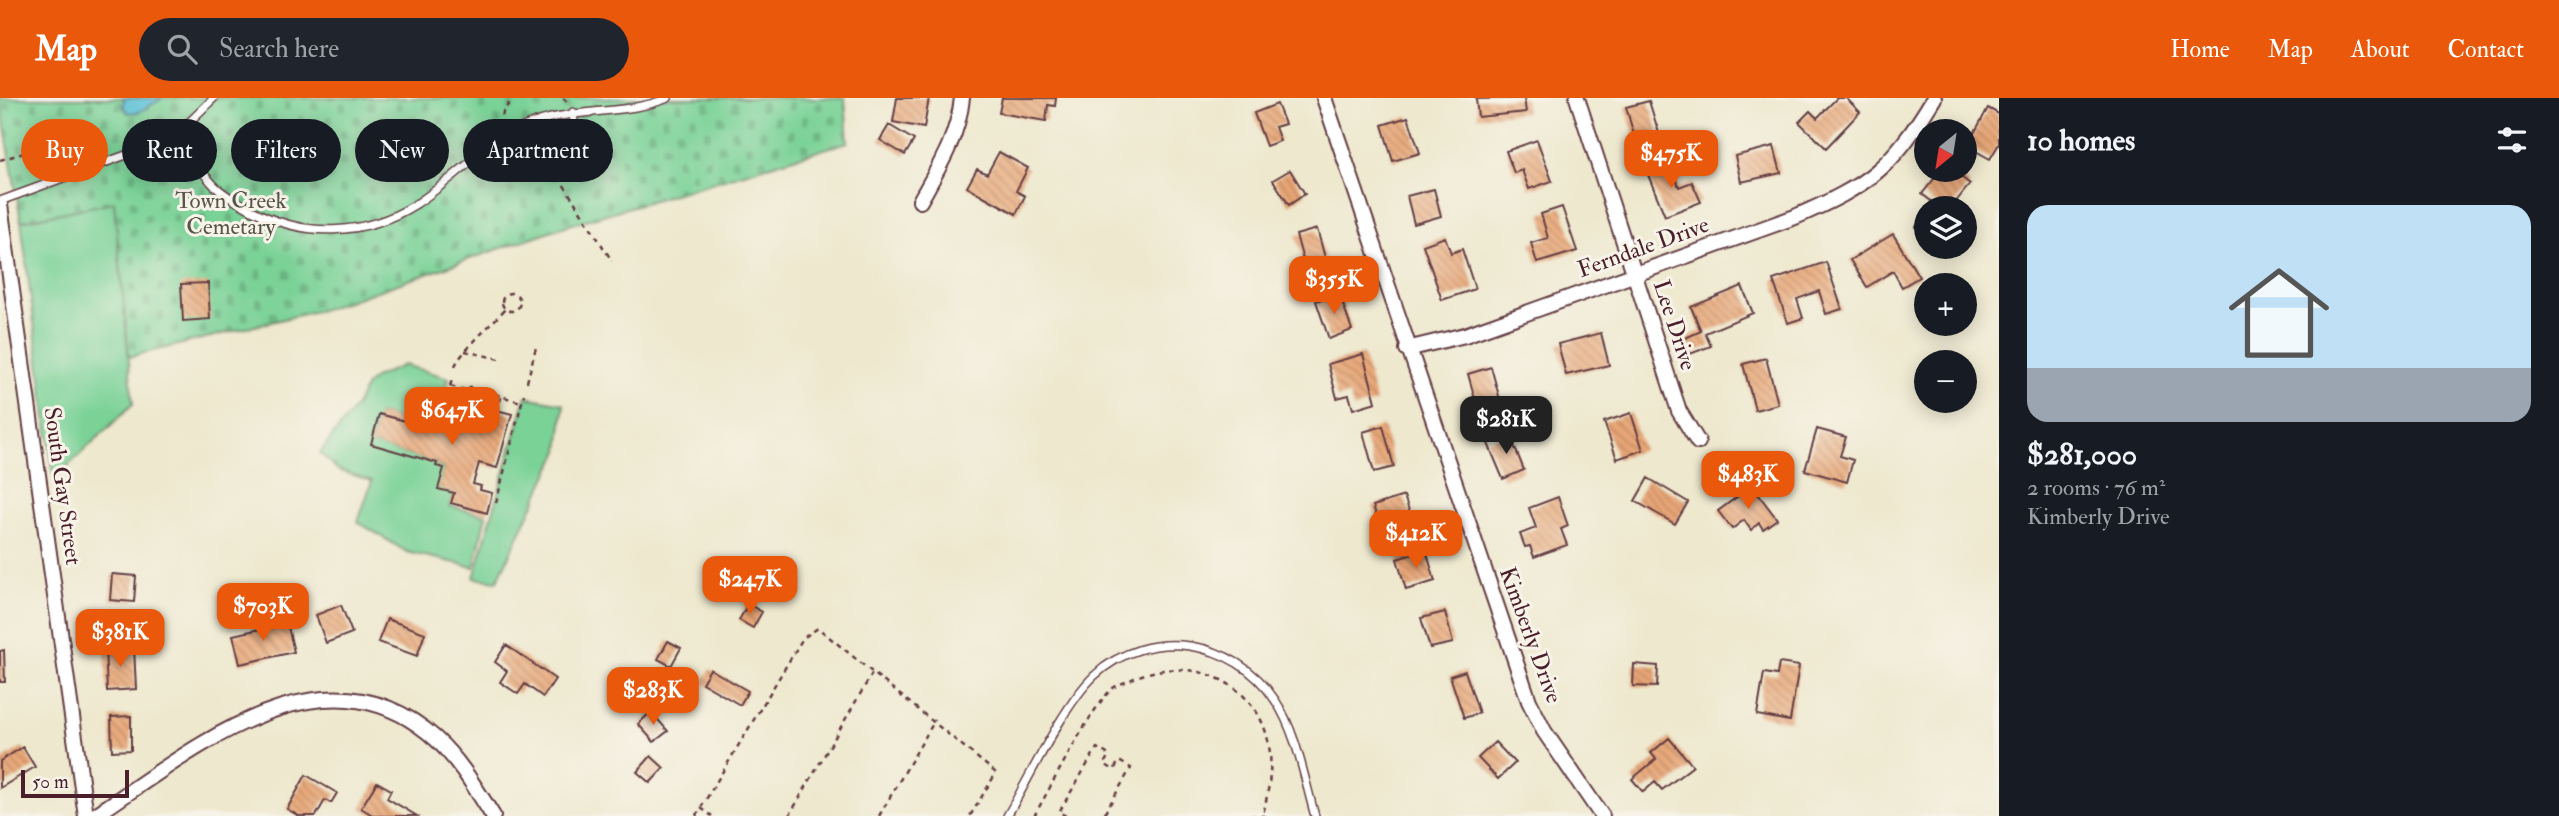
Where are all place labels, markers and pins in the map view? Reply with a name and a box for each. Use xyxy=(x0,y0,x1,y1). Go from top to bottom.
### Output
pin: $475K xyxy=(1622,130,1720,190)
pin: $355K xyxy=(1285,256,1383,316)
pin: $647K xyxy=(403,388,501,447)
pin: $281K xyxy=(1457,396,1555,456)
pin: $483K xyxy=(1699,452,1797,511)
pin: $412K xyxy=(1367,510,1465,570)
pin: $247K xyxy=(701,556,799,616)
pin: $703K xyxy=(214,584,312,643)
pin: $381K xyxy=(71,610,169,669)
pin: $283K xyxy=(604,668,702,727)

